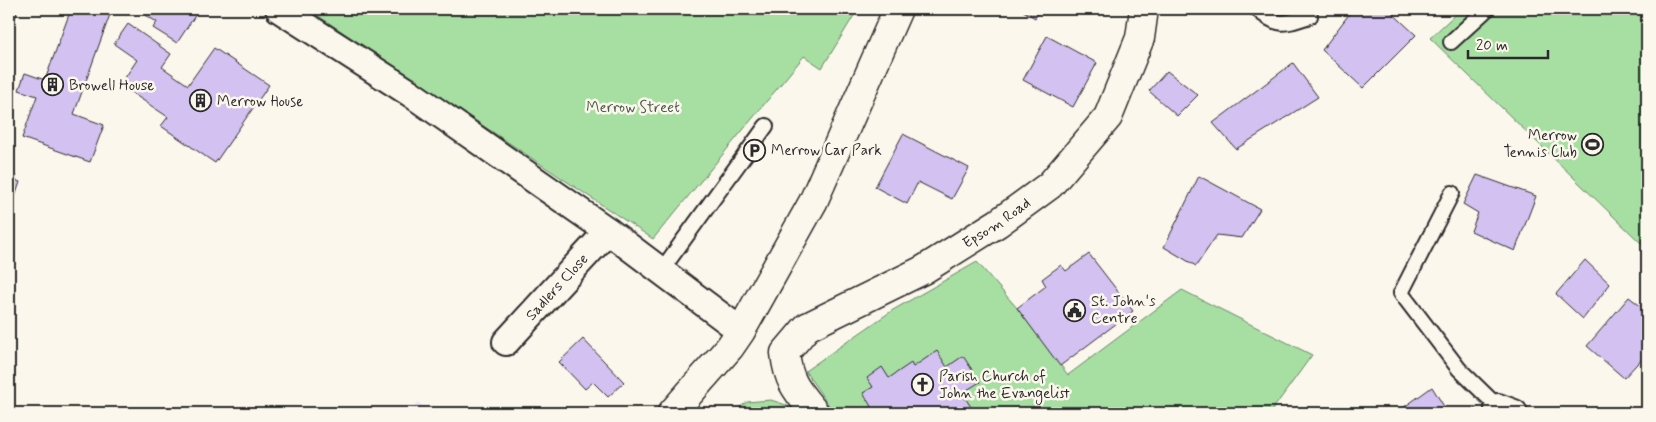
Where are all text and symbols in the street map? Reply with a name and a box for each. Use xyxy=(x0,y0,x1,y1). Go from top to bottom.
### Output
scale bar xyxy=(1468,28,1548,60)
text: 20 m xyxy=(1476,36,1508,56)
building icon: Browell House xyxy=(41,73,65,97)
place label: Browell House xyxy=(69,76,154,96)
building icon: Merrow House xyxy=(189,89,213,113)
place label: Merrow House xyxy=(217,92,303,112)
park label: Merrow Street xyxy=(586,98,680,118)
place label: Merrow Tennis Club xyxy=(1504,126,1577,163)
sports icon: Merrow Tennis Club xyxy=(1581,132,1605,156)
parking icon: Merrow Car Park xyxy=(743,138,767,162)
place label: Merrow Car Park xyxy=(771,141,882,161)
street label: Epsom Road xyxy=(959,194,1035,254)
street label: Sadlers Close xyxy=(522,250,593,325)
place label: St. John's Centre xyxy=(1091,292,1156,329)
public building icon: St. John's Centre xyxy=(1063,298,1087,322)
place label: Parish Church of John the Evangelist xyxy=(939,367,1070,405)
church icon: Parish Church of John the Evangelist xyxy=(911,373,935,397)

